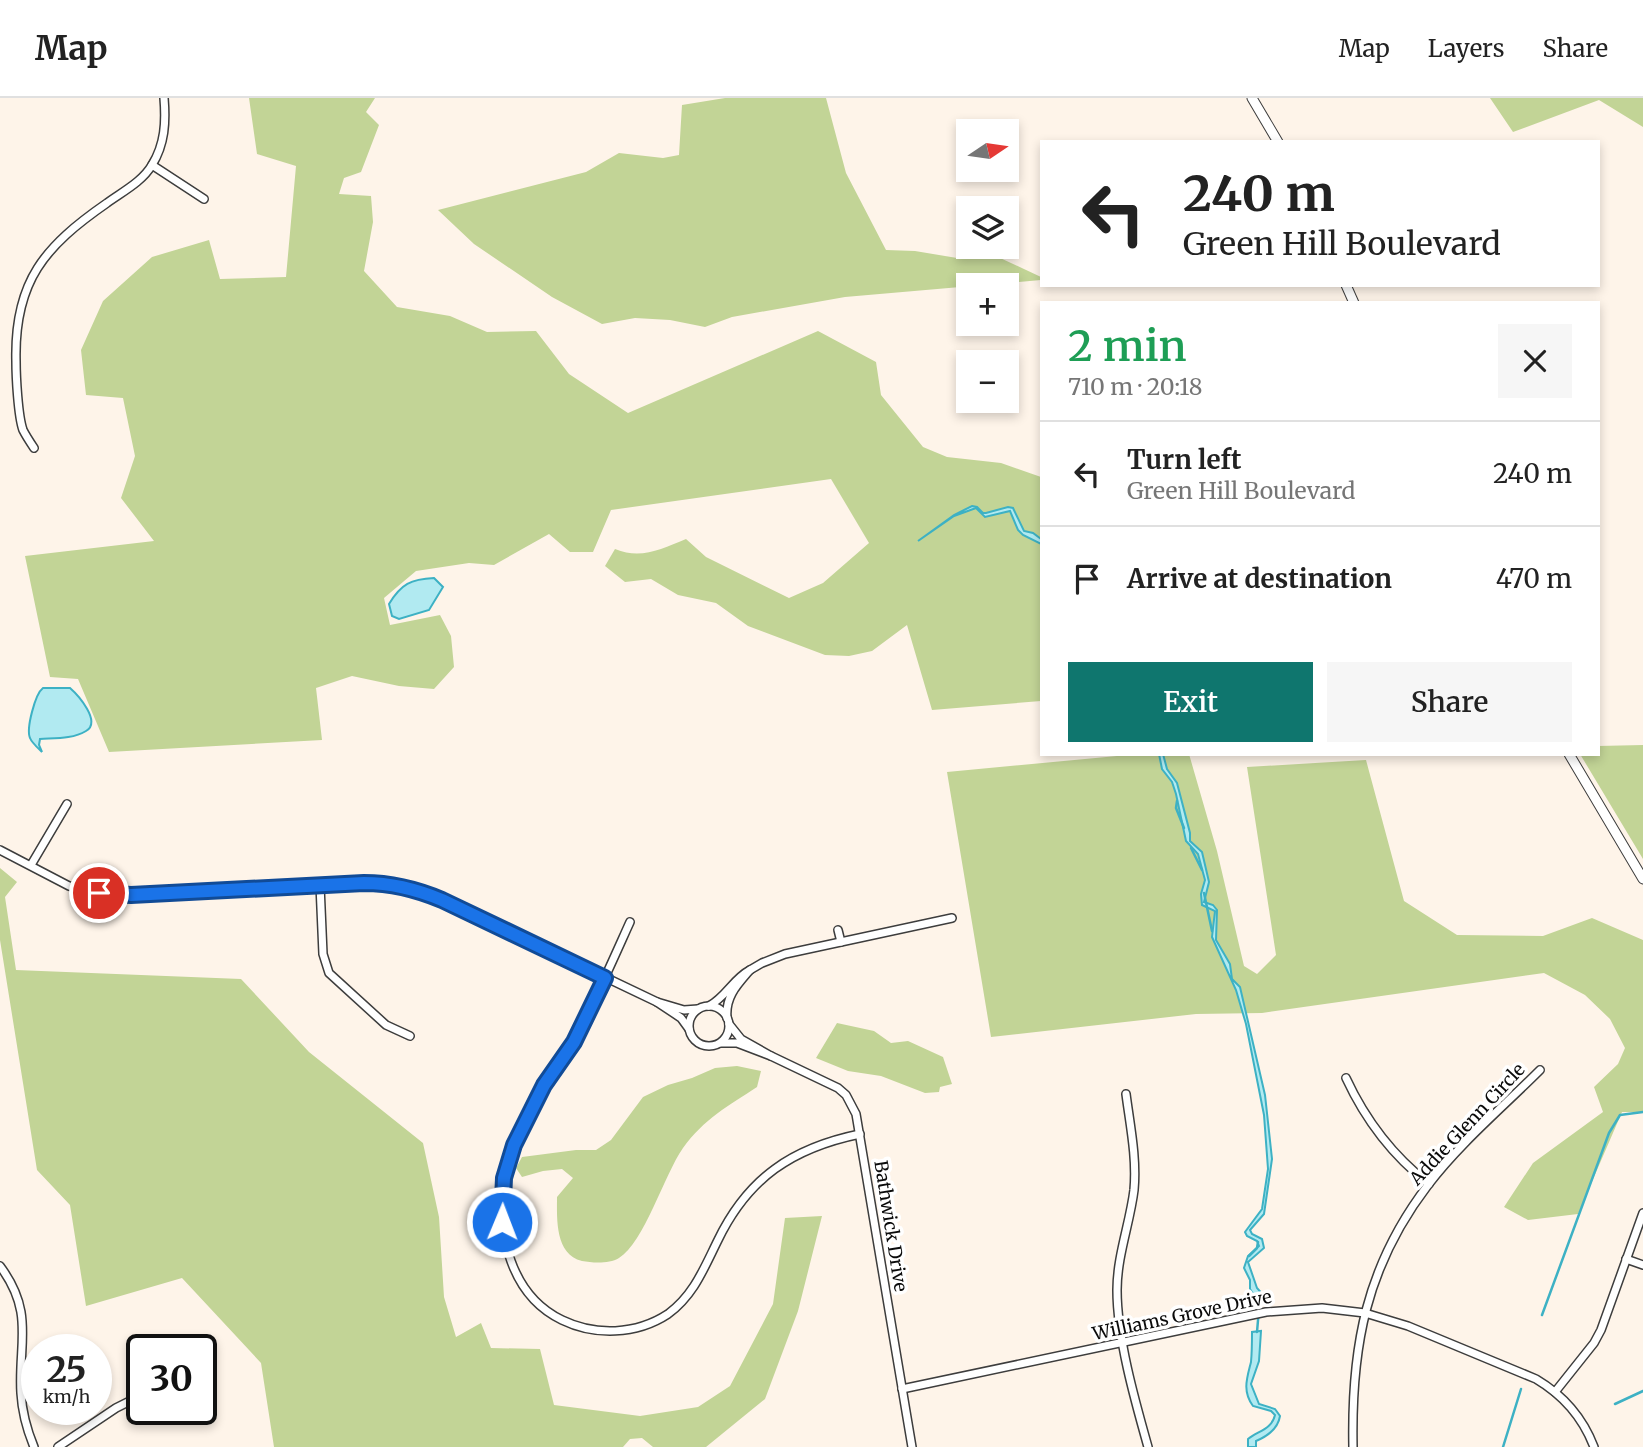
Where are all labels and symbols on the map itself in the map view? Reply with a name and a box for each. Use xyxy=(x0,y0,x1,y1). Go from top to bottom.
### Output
north arrow xyxy=(956,119,1018,182)
pin xyxy=(69,863,129,923)
street label: Addie Glenn Circle xyxy=(1404,1058,1530,1191)
street label: Bathwick Drive xyxy=(869,1159,913,1293)
position arrow xyxy=(465,1185,539,1259)
street label: Williams Grove Drive xyxy=(1089,1285,1274,1345)
speed limit sign: 30 xyxy=(126,1334,217,1425)

